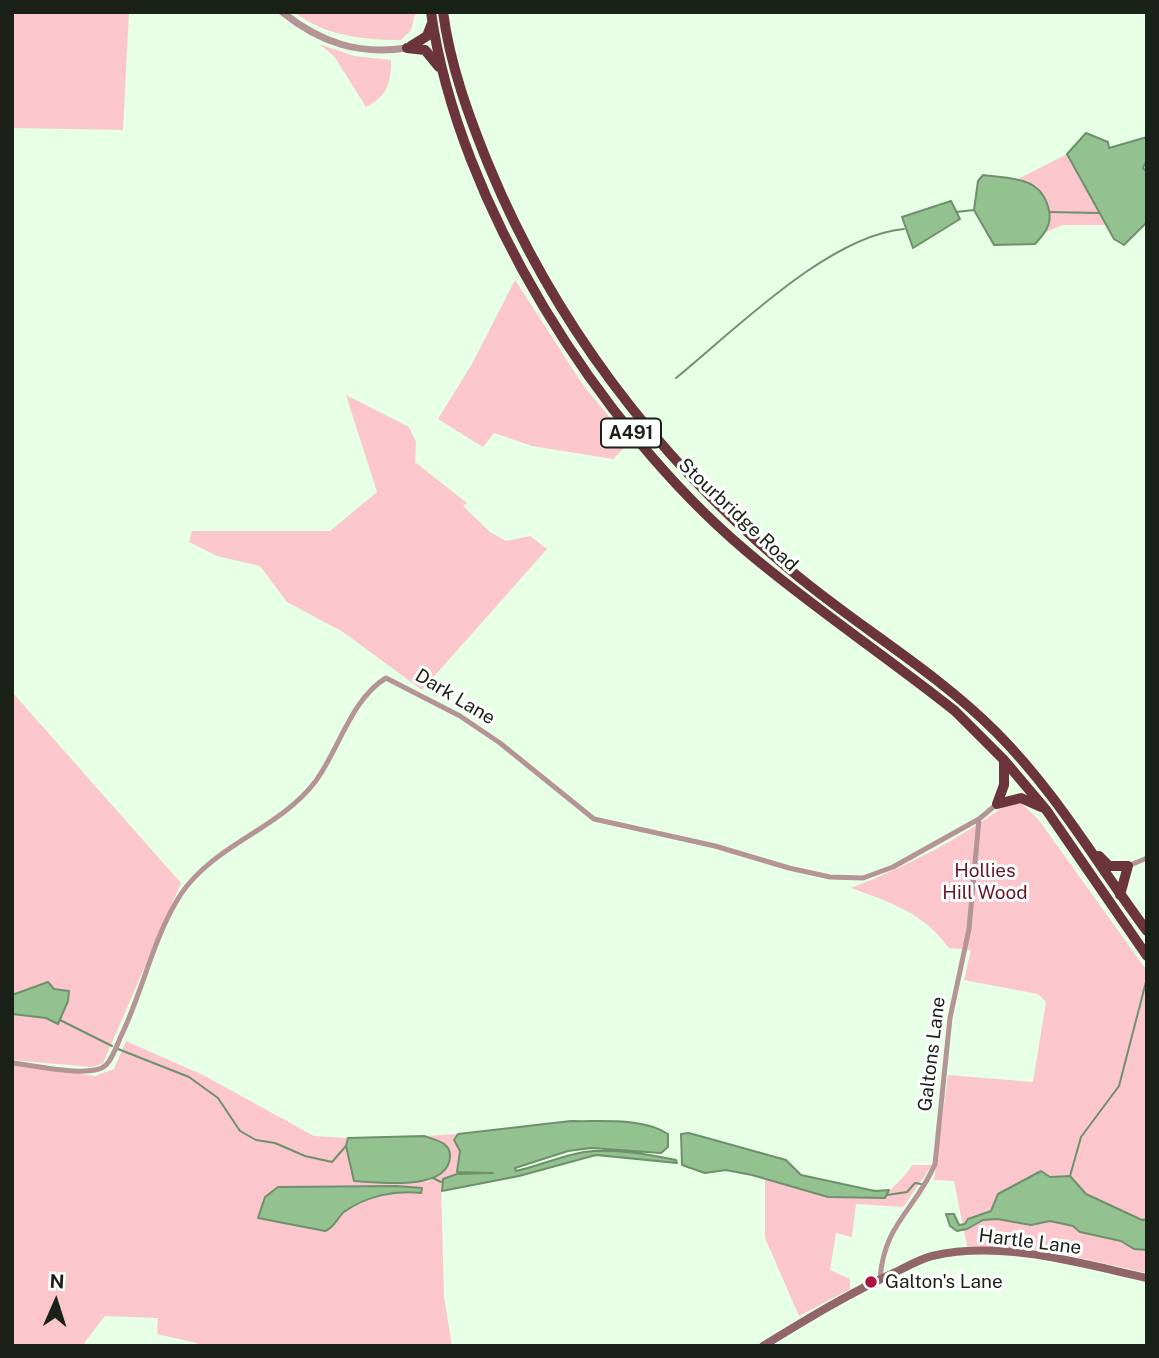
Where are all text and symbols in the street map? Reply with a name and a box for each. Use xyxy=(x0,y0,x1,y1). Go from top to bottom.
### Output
road number: A491 xyxy=(601,418,661,447)
street label: Stourbridge Road xyxy=(673,454,803,576)
street label: Dark Lane xyxy=(411,664,499,730)
park label: Hollies Hill Wood xyxy=(942,860,1028,904)
street label: Galtons Lane xyxy=(914,995,950,1113)
street label: Hartle Lane xyxy=(977,1224,1083,1260)
north arrow xyxy=(21,1267,91,1337)
text: N xyxy=(49,1270,65,1292)
place label: Galton's Lane xyxy=(885,1271,1003,1293)
marker: Galton's Lane xyxy=(863,1274,879,1290)

